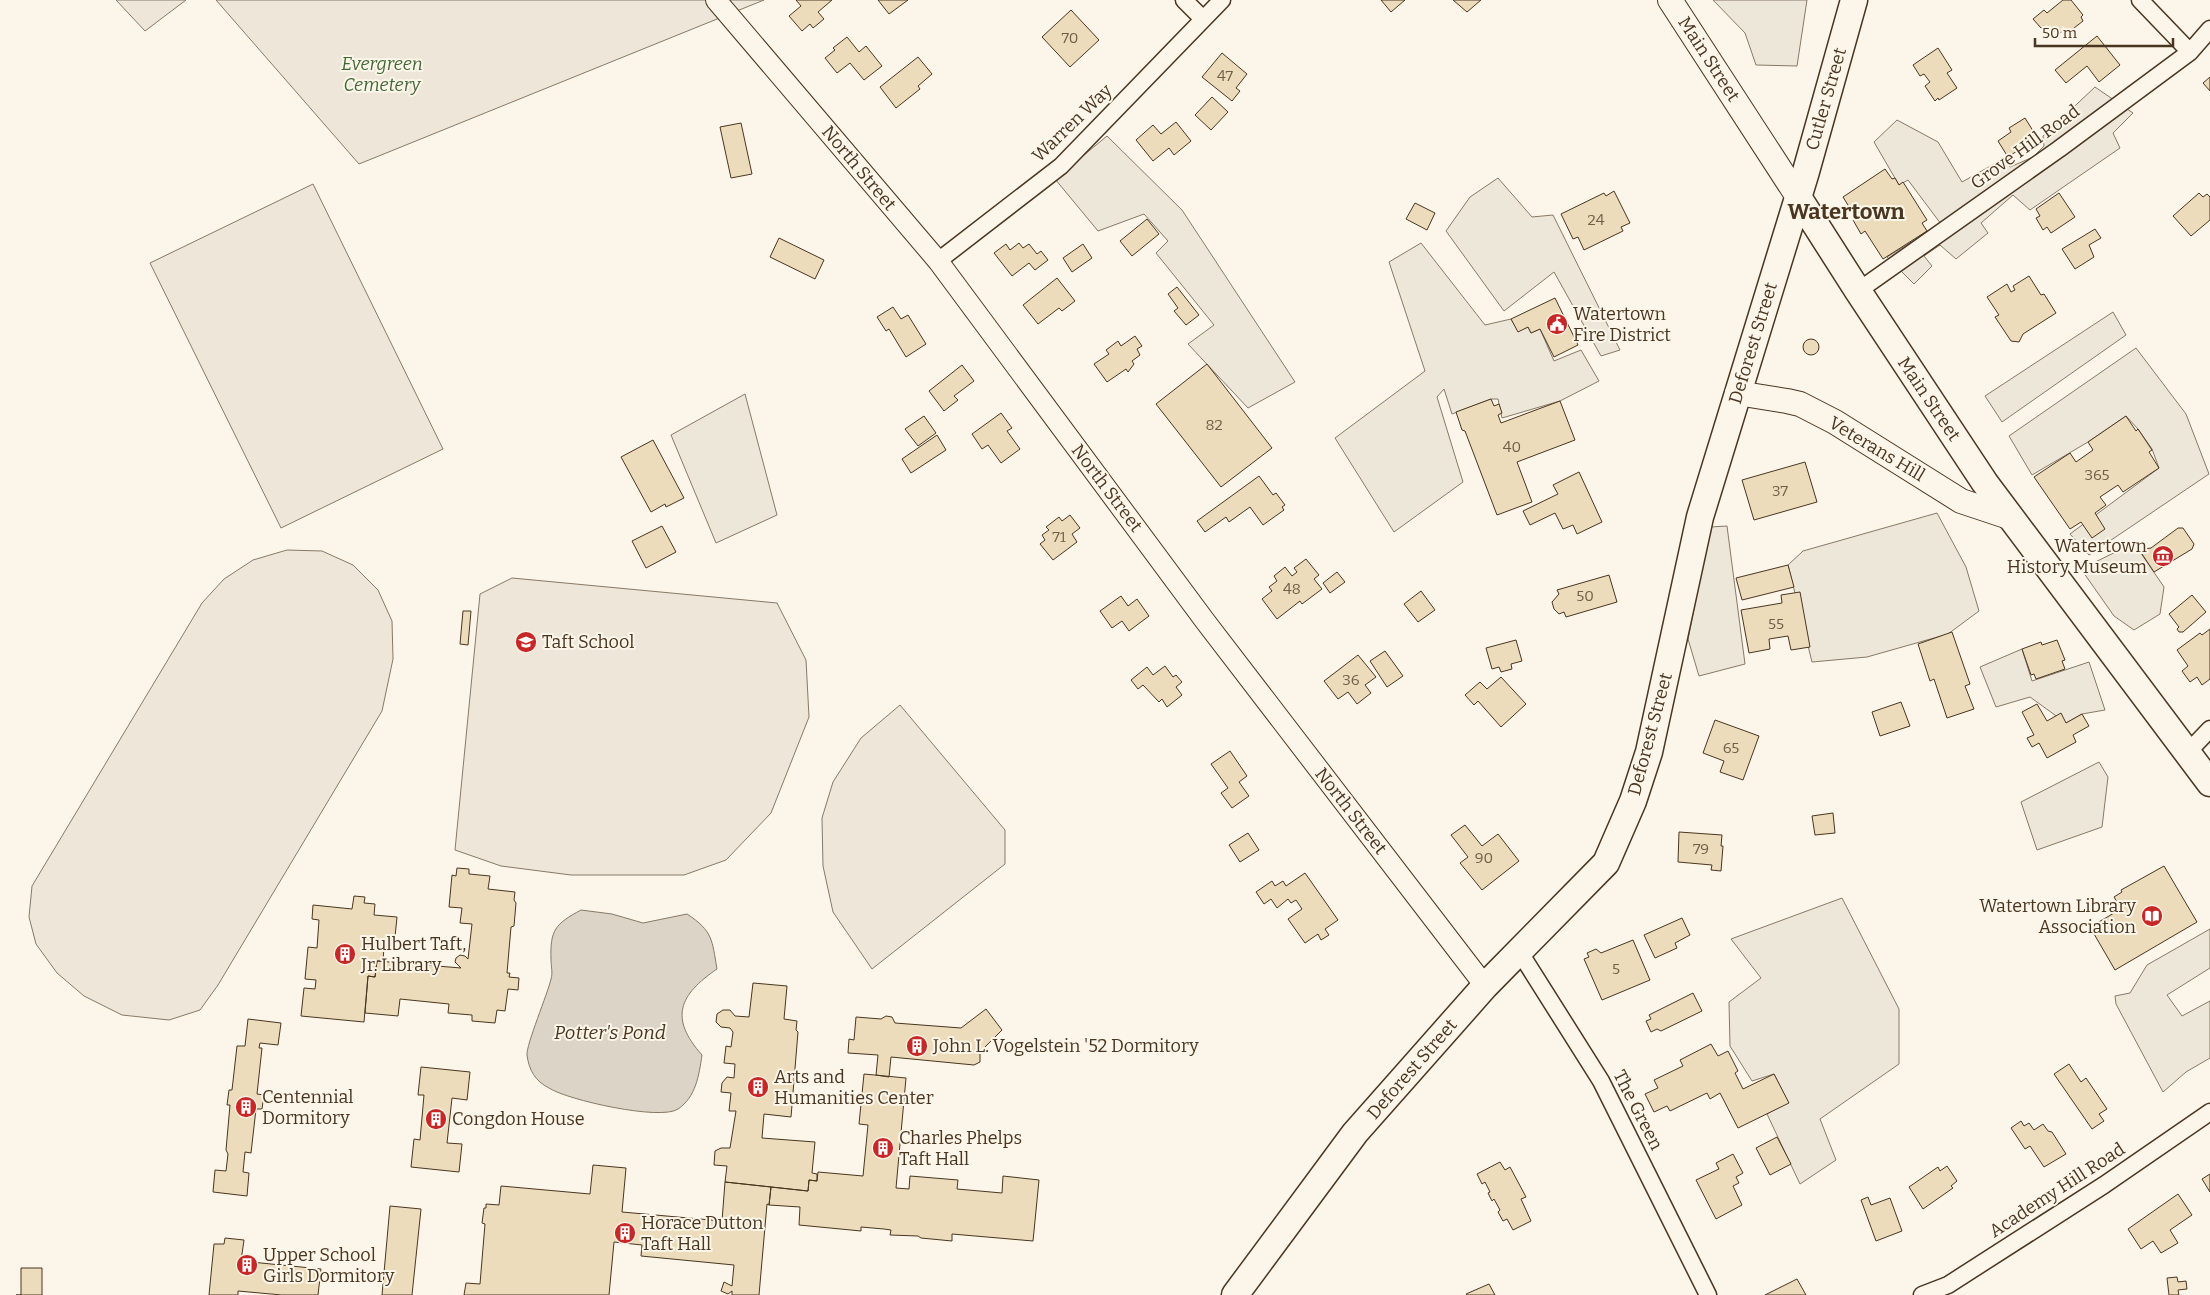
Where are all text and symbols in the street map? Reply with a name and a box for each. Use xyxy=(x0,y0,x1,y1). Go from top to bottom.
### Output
street label: Main Street xyxy=(1673,12,1745,106)
scale bar xyxy=(2035,15,2172,47)
text: 50 m xyxy=(2042,24,2078,42)
house number: 70 xyxy=(1062,29,1078,47)
street label: Cutler Street xyxy=(1801,45,1851,153)
park label: Evergreen Cemetery xyxy=(341,53,423,96)
house number: 47 xyxy=(1217,67,1234,85)
street label: Warren Way xyxy=(1027,79,1117,167)
street label: Grove Hill Road xyxy=(1966,100,2084,194)
street label: North Street xyxy=(817,121,901,215)
district label: Watertown xyxy=(1787,198,1905,225)
house number: 24 xyxy=(1588,211,1605,229)
street label: Deforest Street xyxy=(1724,279,1782,406)
place label: Watertown Fire District xyxy=(1573,303,1671,346)
public building icon: Watertown Fire District xyxy=(1545,312,1569,336)
street label: Main Street xyxy=(1893,353,1965,446)
street label: Veterans Hill xyxy=(1825,412,1929,486)
house number: 82 xyxy=(1205,416,1223,434)
house number: 40 xyxy=(1503,438,1521,456)
street label: North Street xyxy=(1067,440,1147,537)
house number: 365 xyxy=(2084,466,2110,484)
house number: 37 xyxy=(1772,482,1789,500)
house number: 71 xyxy=(1052,528,1066,546)
place label: Watertown History Museum xyxy=(2007,535,2148,578)
museum icon: Watertown History Museum xyxy=(2151,544,2175,568)
house number: 48 xyxy=(1283,580,1301,598)
house number: 50 xyxy=(1576,587,1594,605)
house number: 55 xyxy=(1768,615,1784,633)
school or university icon: Taft School xyxy=(514,630,538,654)
place label: Taft School xyxy=(542,631,634,653)
street label: Deforest Street xyxy=(1623,670,1677,798)
house number: 36 xyxy=(1342,671,1360,689)
house number: 65 xyxy=(1723,739,1739,757)
street label: North Street xyxy=(1310,763,1392,859)
house number: 79 xyxy=(1693,840,1709,858)
house number: 90 xyxy=(1475,849,1493,867)
place label: Watertown Library Association xyxy=(1979,895,2137,938)
library icon: Watertown Library Association xyxy=(2140,904,2164,928)
place label: Hulbert Taft, Jr. Library xyxy=(360,933,466,976)
building icon: Hulbert Taft, Jr. Library xyxy=(333,942,357,966)
house number: 5 xyxy=(1612,960,1620,978)
street label: Deforest Street xyxy=(1362,1014,1462,1124)
water label: Potter's Pond xyxy=(554,1021,666,1044)
building icon: John L. Vogelstein '52 Dormitory xyxy=(905,1034,929,1058)
place label: John L. Vogelstein '52 Dormitory xyxy=(932,1035,1199,1057)
place label: Arts and Humanities Center xyxy=(774,1066,934,1109)
street label: The Green xyxy=(1608,1066,1668,1154)
building icon: Arts and Humanities Center xyxy=(746,1075,770,1099)
place label: Centennial Dormitory xyxy=(262,1086,353,1129)
building icon: Centennial Dormitory xyxy=(234,1095,258,1119)
building icon: Congdon House xyxy=(424,1107,448,1131)
place label: Congdon House xyxy=(452,1108,585,1130)
place label: Charles Phelps Taft Hall xyxy=(899,1127,1022,1170)
building icon: Charles Phelps Taft Hall xyxy=(871,1136,895,1160)
street label: Academy Hill Road xyxy=(1985,1138,2129,1242)
place label: Horace Dutton Taft Hall xyxy=(641,1212,764,1255)
building icon: Horace Dutton Taft Hall xyxy=(613,1221,637,1245)
place label: Upper School Girls Dormitory xyxy=(263,1244,395,1287)
building icon: Upper School Girls Dormitory xyxy=(235,1253,259,1277)

